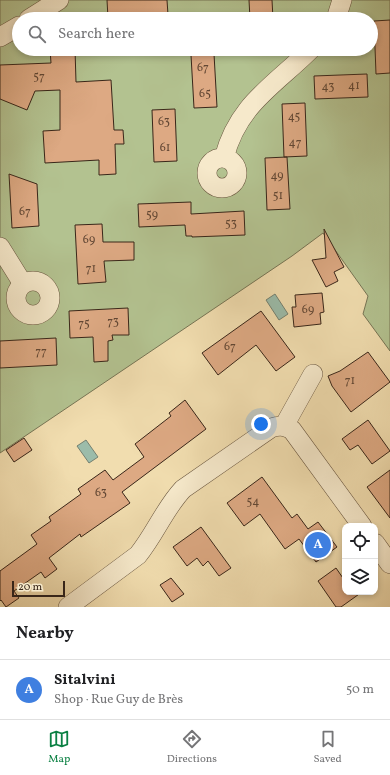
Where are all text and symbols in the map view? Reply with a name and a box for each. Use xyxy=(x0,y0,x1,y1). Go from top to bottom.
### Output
search box xyxy=(12,12,378,56)
icon: search xyxy=(26,23,48,45)
text: Search here xyxy=(58,24,135,45)
house number: 67 xyxy=(197,60,209,76)
house number: 57 xyxy=(33,69,45,85)
house number: 41 xyxy=(348,78,360,94)
house number: 43 xyxy=(322,79,334,95)
house number: 65 xyxy=(199,86,211,102)
house number: 45 xyxy=(288,109,301,125)
house number: 63 xyxy=(158,114,170,130)
house number: 47 xyxy=(289,135,302,151)
house number: 61 xyxy=(160,140,170,156)
house number: 49 xyxy=(270,168,284,184)
house number: 51 xyxy=(273,188,283,204)
house number: 67 xyxy=(19,204,31,220)
house number: 59 xyxy=(146,207,158,223)
house number: 53 xyxy=(225,216,237,232)
house number: 69 xyxy=(83,232,95,248)
house number: 71 xyxy=(86,261,96,277)
house number: 69 xyxy=(302,302,314,318)
house number: 73 xyxy=(107,314,119,330)
house number: 75 xyxy=(78,316,90,332)
house number: 67 xyxy=(224,339,236,355)
house number: 77 xyxy=(35,344,47,360)
house number: 71 xyxy=(345,373,355,389)
your location xyxy=(251,414,271,434)
house number: 63 xyxy=(95,485,107,501)
house number: 54 xyxy=(247,494,259,510)
map controls xyxy=(342,523,378,595)
button: locate xyxy=(342,523,378,559)
pin: A xyxy=(305,530,331,560)
button: layers xyxy=(342,559,378,595)
scale bar xyxy=(12,579,65,598)
text: 20 m xyxy=(18,580,42,595)
text: Nearby xyxy=(16,622,74,645)
text: Sitalvini xyxy=(54,670,115,691)
text: A xyxy=(24,681,34,699)
text: 50 m xyxy=(346,681,374,699)
text: Shop · Rue Guy de Brès xyxy=(54,691,183,709)
tab: Map xyxy=(48,728,70,767)
tab: Directions xyxy=(167,728,217,767)
tab: Saved xyxy=(313,728,342,767)

